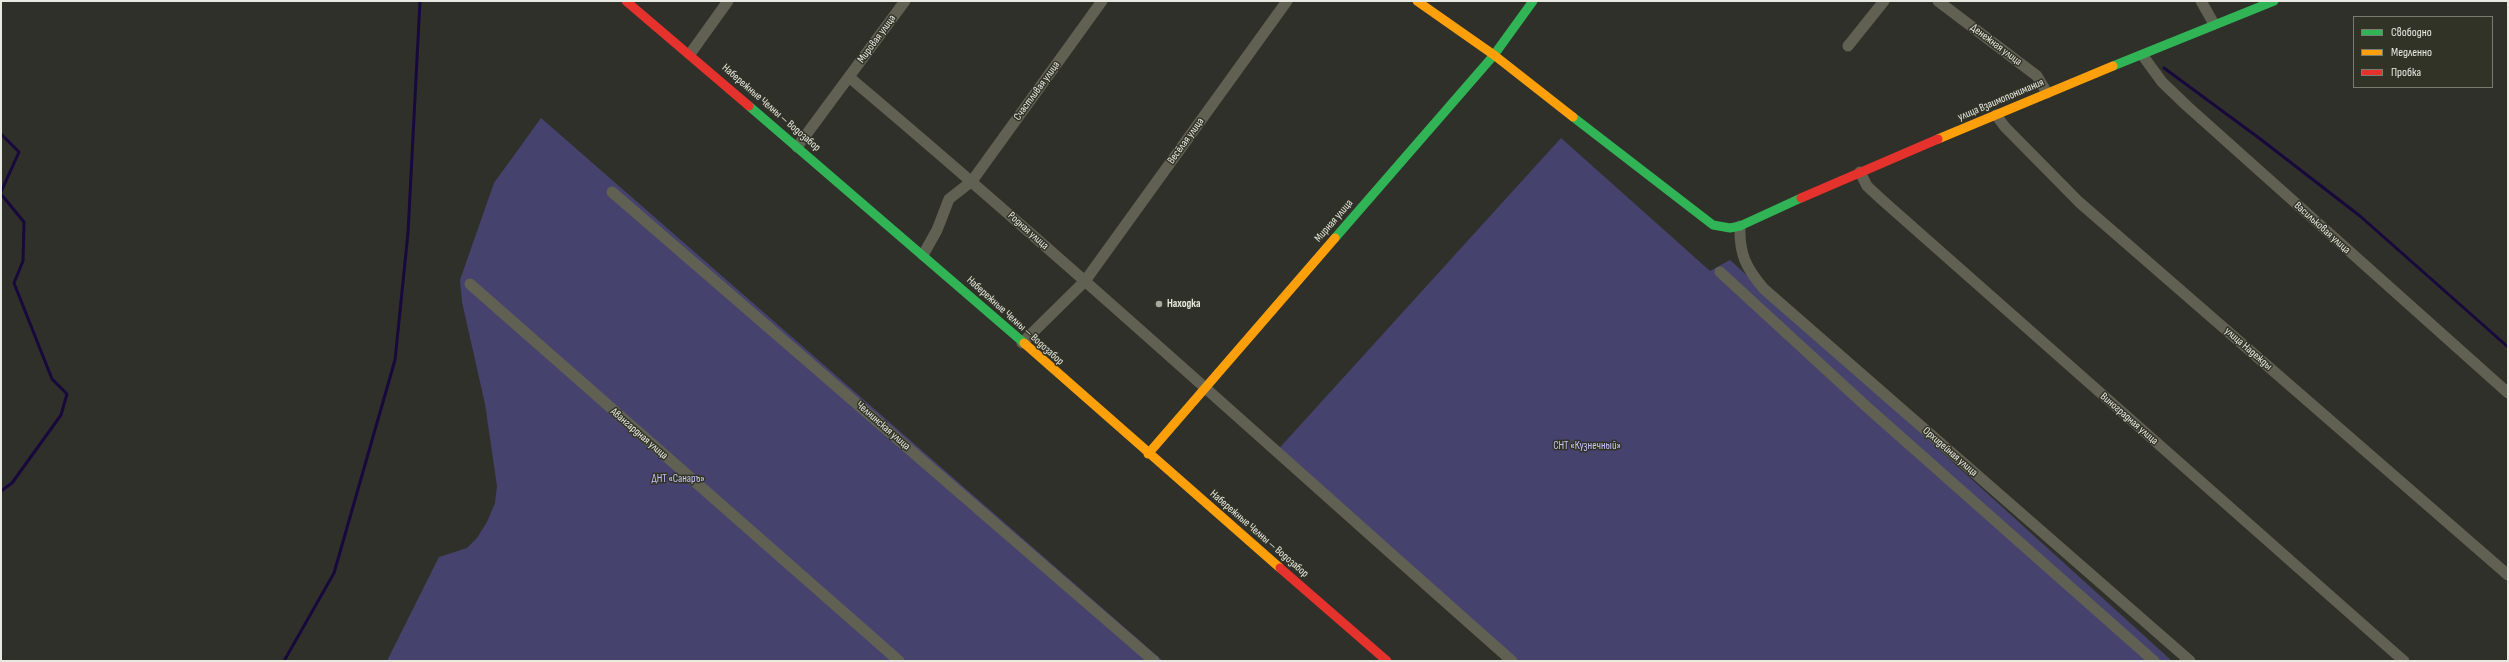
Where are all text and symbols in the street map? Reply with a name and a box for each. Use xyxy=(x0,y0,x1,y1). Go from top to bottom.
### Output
street label: Мировая улица xyxy=(855,12,899,66)
legend xyxy=(2353,16,2493,88)
street label: Денежная улица xyxy=(1968,21,2024,69)
text: Свободно xyxy=(2391,25,2432,40)
text: Медленно xyxy=(2391,45,2432,60)
street label: Счастливая улица xyxy=(1011,59,1063,123)
street label: Набережные Челны — Водозабор xyxy=(719,62,823,154)
text: Пробка xyxy=(2391,65,2421,80)
street label: улица Взаимопонимания xyxy=(1956,76,2046,124)
street label: Весёлая улица xyxy=(1165,115,1207,167)
street label: Мирная улица xyxy=(1312,197,1356,245)
street label: Васильковая улица xyxy=(2291,199,2353,257)
street label: Родная улица xyxy=(1005,209,1051,253)
street label: Набережные Челны — Водозабор xyxy=(964,274,1066,368)
place label: Находка xyxy=(1167,297,1200,311)
marker: Находка xyxy=(1154,299,1164,309)
street label: улица Надежды xyxy=(2222,325,2274,373)
street label: Виноградная улица xyxy=(2097,390,2161,448)
street label: Челнинская улица xyxy=(853,399,913,453)
street label: Авангардная улица xyxy=(608,405,670,463)
street label: Орхидейная улица xyxy=(1920,425,1980,479)
park label: СНТ «Кузнечный» xyxy=(1553,439,1621,453)
park label: ДНТ «Санаръ» xyxy=(651,472,705,486)
street label: Набережные Челны — Водозабор xyxy=(1207,488,1311,580)

